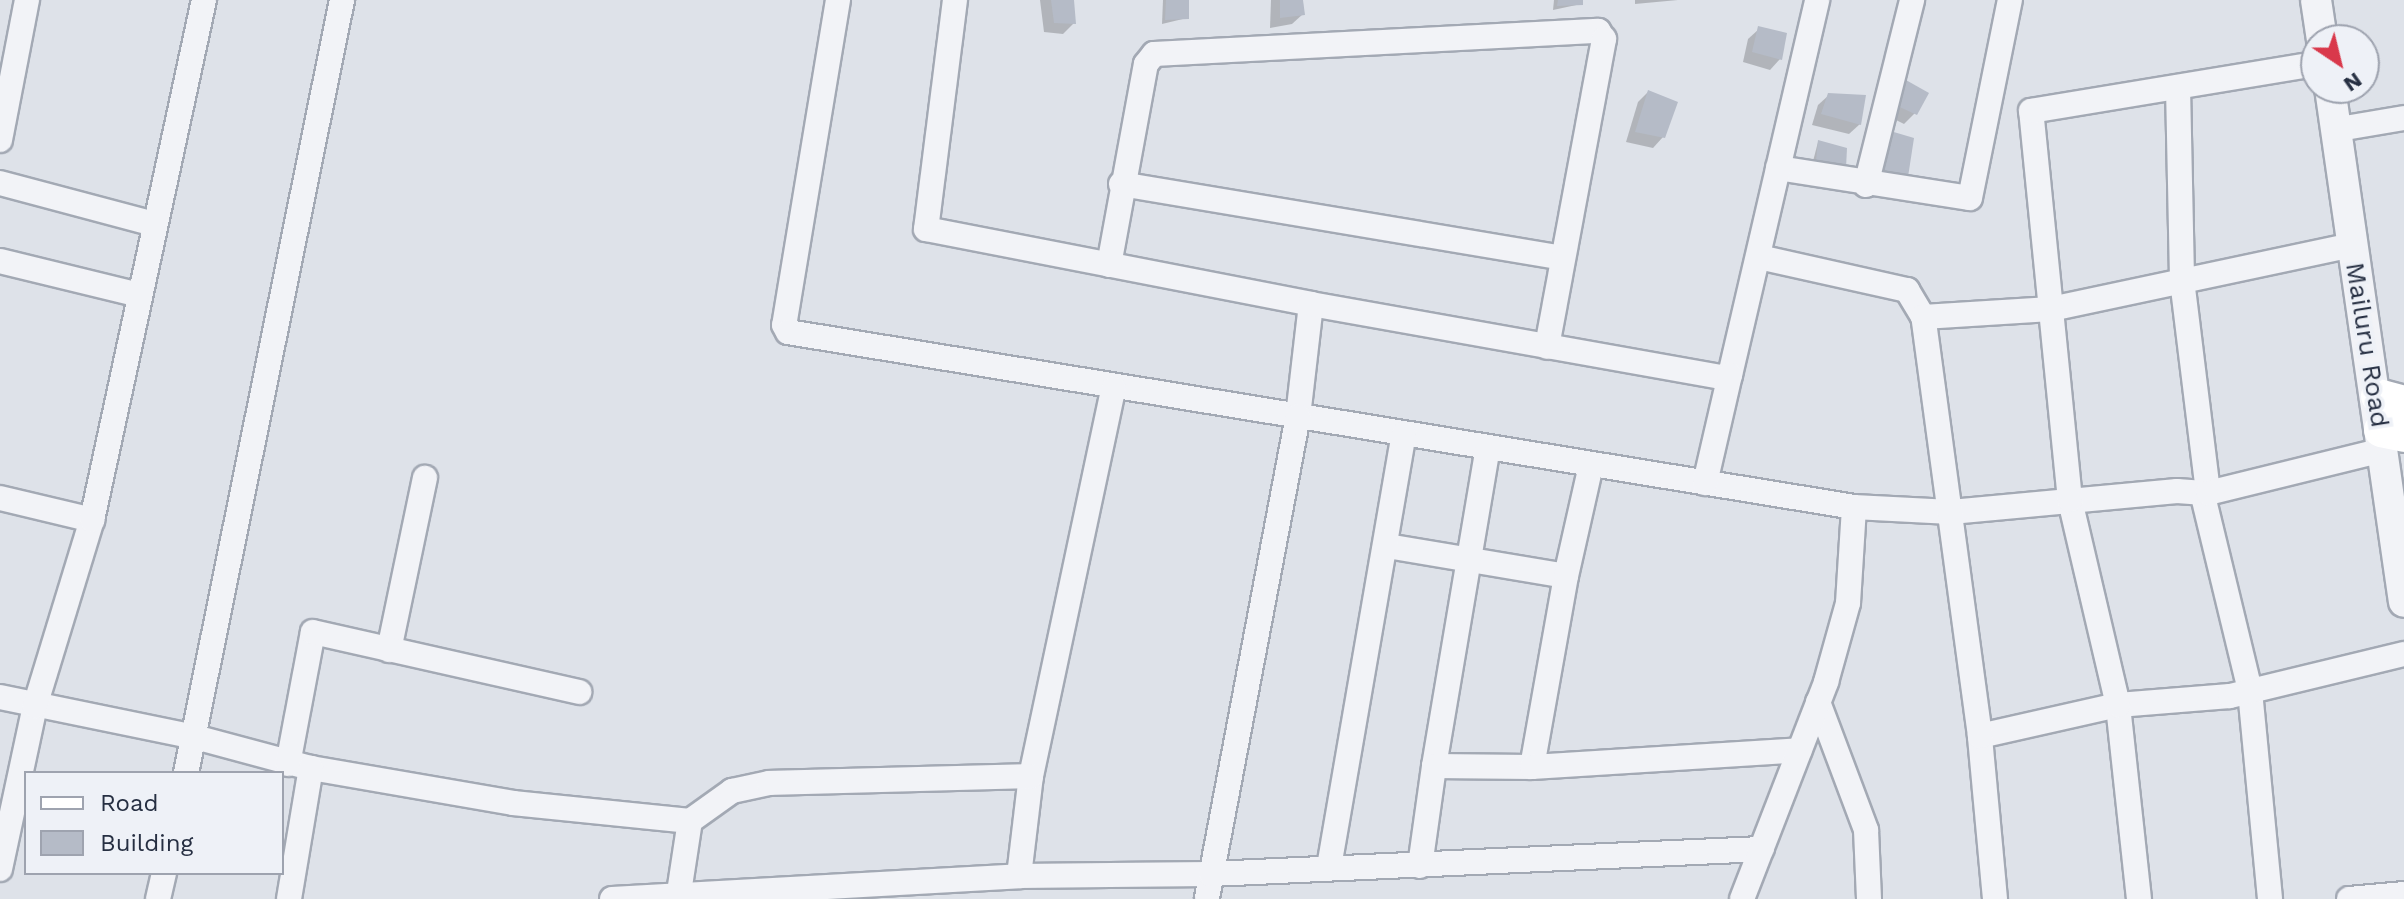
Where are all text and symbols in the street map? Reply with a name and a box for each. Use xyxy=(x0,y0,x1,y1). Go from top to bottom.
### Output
north arrow xyxy=(2300,24,2380,104)
text: N xyxy=(2339,68,2367,97)
street label: Mailuru Road xyxy=(2339,260,2395,430)
legend xyxy=(24,771,284,875)
text: Road xyxy=(100,789,159,817)
text: Building xyxy=(100,829,193,857)

